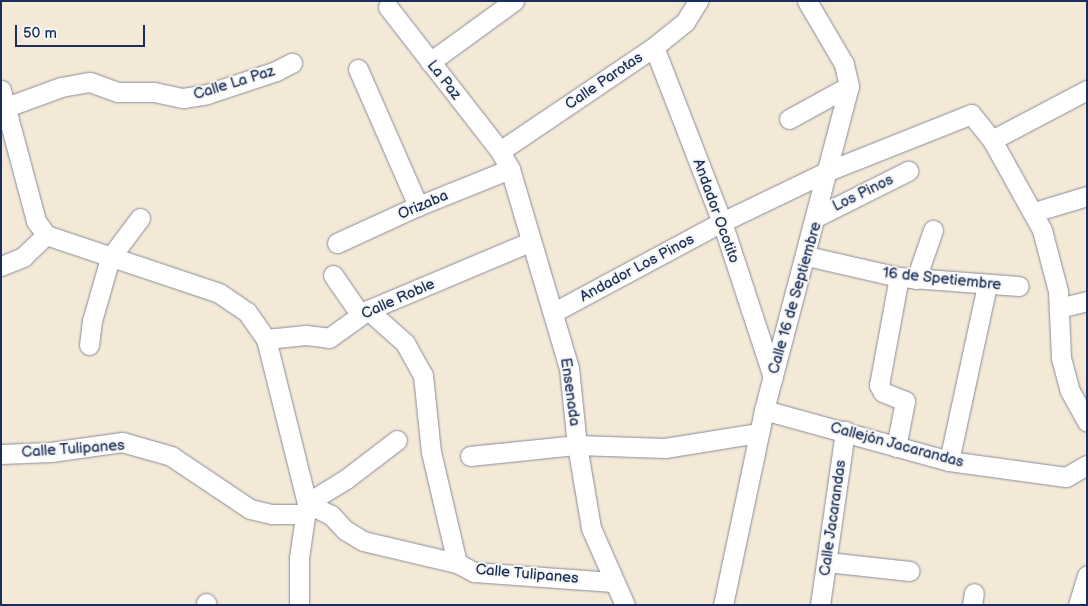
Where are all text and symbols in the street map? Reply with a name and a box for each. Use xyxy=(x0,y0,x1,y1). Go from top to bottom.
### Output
scale bar xyxy=(18,15,148,47)
text: 50 m xyxy=(23,24,57,43)
street label: Calle Parotas xyxy=(562,49,646,113)
street label: La Paz xyxy=(423,57,465,103)
street label: Calle La Paz xyxy=(191,62,277,104)
street label: Andador Ocotito xyxy=(689,156,743,266)
street label: Los Pinos xyxy=(830,171,896,215)
street label: Orizaba xyxy=(395,186,451,224)
street label: Calle 16 de Septiembre xyxy=(765,220,825,376)
street label: Andador Los Pinos xyxy=(577,230,697,306)
street label: 16 de Spetiembre xyxy=(882,264,1002,294)
street label: Calle Roble xyxy=(359,275,437,323)
street label: Ensenada xyxy=(556,357,584,427)
street label: Callejón Jacarandas xyxy=(828,418,966,472)
street label: Calle Tulipanes xyxy=(21,436,125,462)
street label: Calle Jacarandas xyxy=(816,458,850,578)
street label: Calle Tulipanes xyxy=(475,561,579,587)

